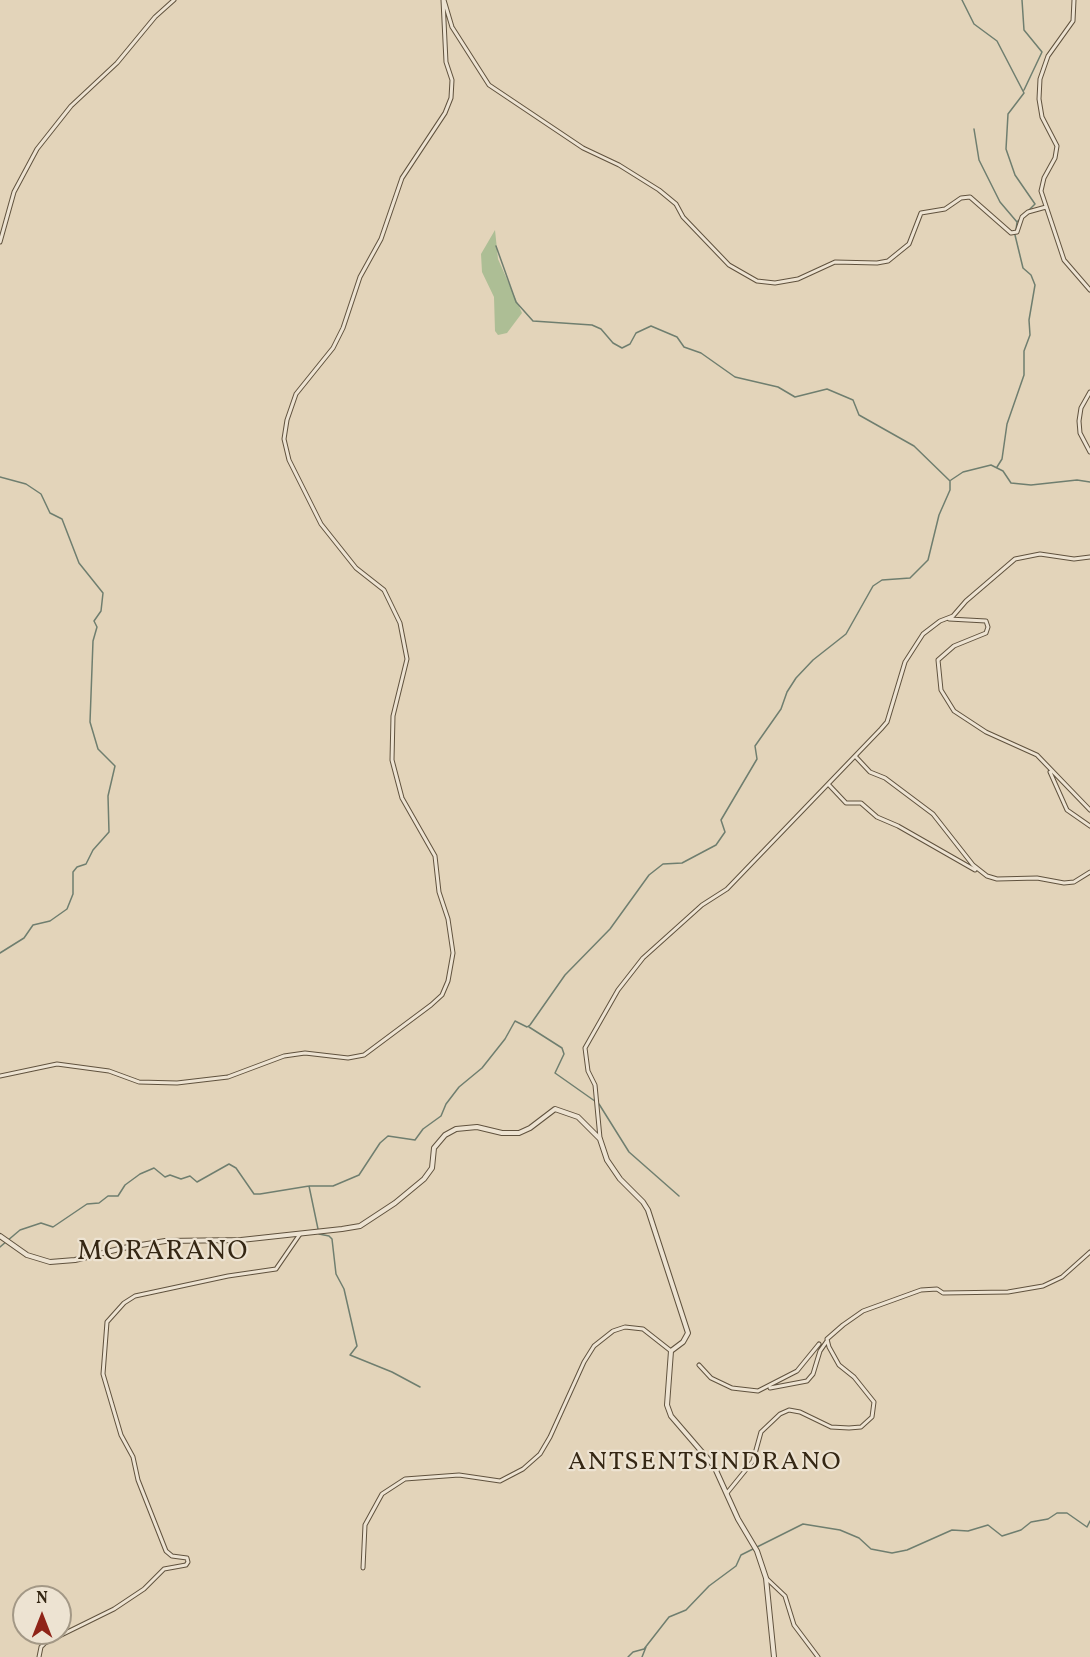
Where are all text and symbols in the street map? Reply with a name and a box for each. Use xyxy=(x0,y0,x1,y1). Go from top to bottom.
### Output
district label: MORARANO xyxy=(77,1238,249,1270)
district label: ANTSENTSINDRANO xyxy=(568,1448,842,1480)
north arrow xyxy=(12,1585,72,1645)
text: N xyxy=(36,1588,48,1610)

